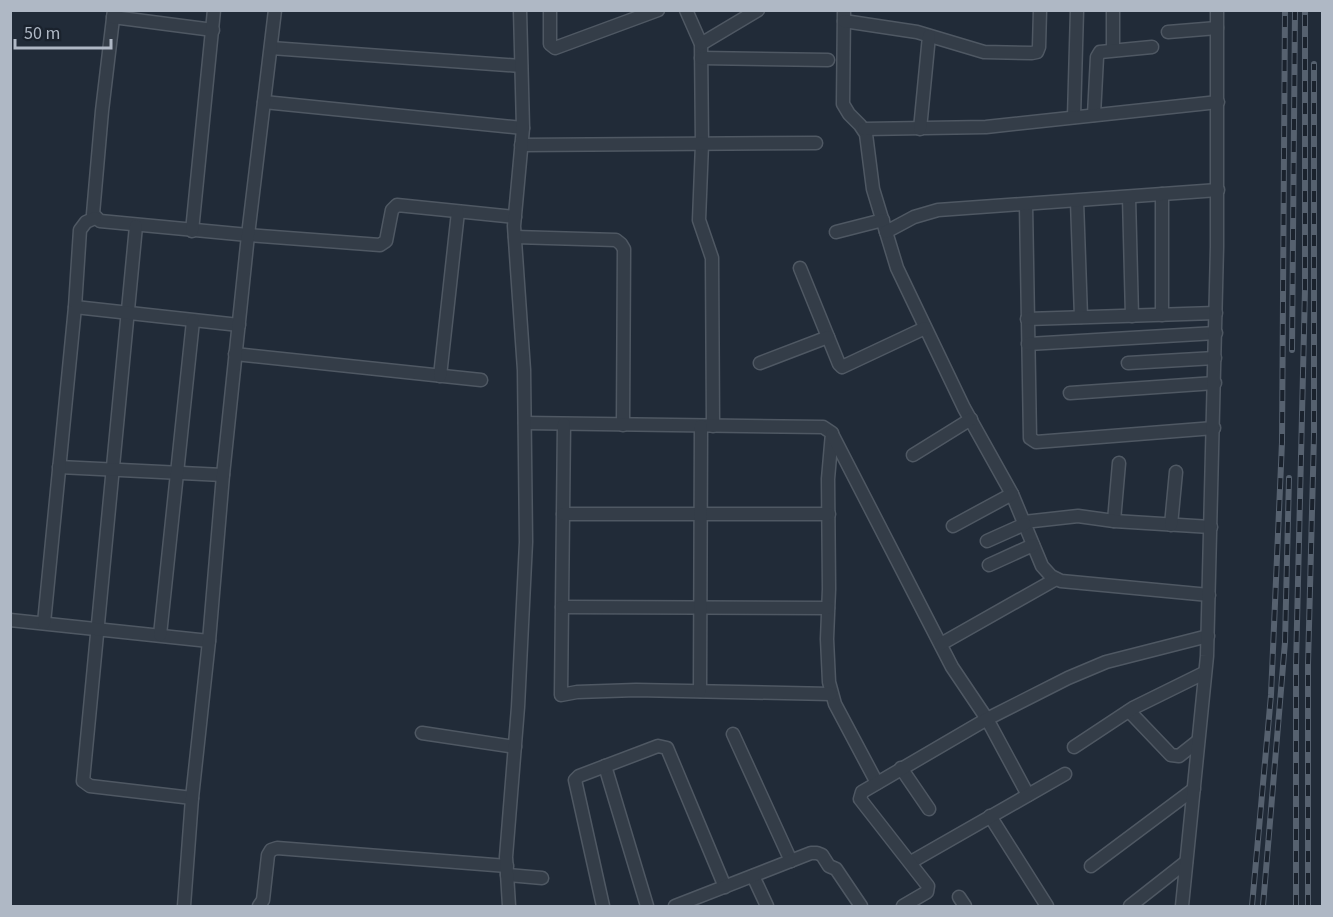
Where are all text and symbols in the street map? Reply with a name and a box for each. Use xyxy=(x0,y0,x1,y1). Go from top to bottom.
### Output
scale bar xyxy=(15,12,111,50)
text: 50 m xyxy=(24,21,60,46)

